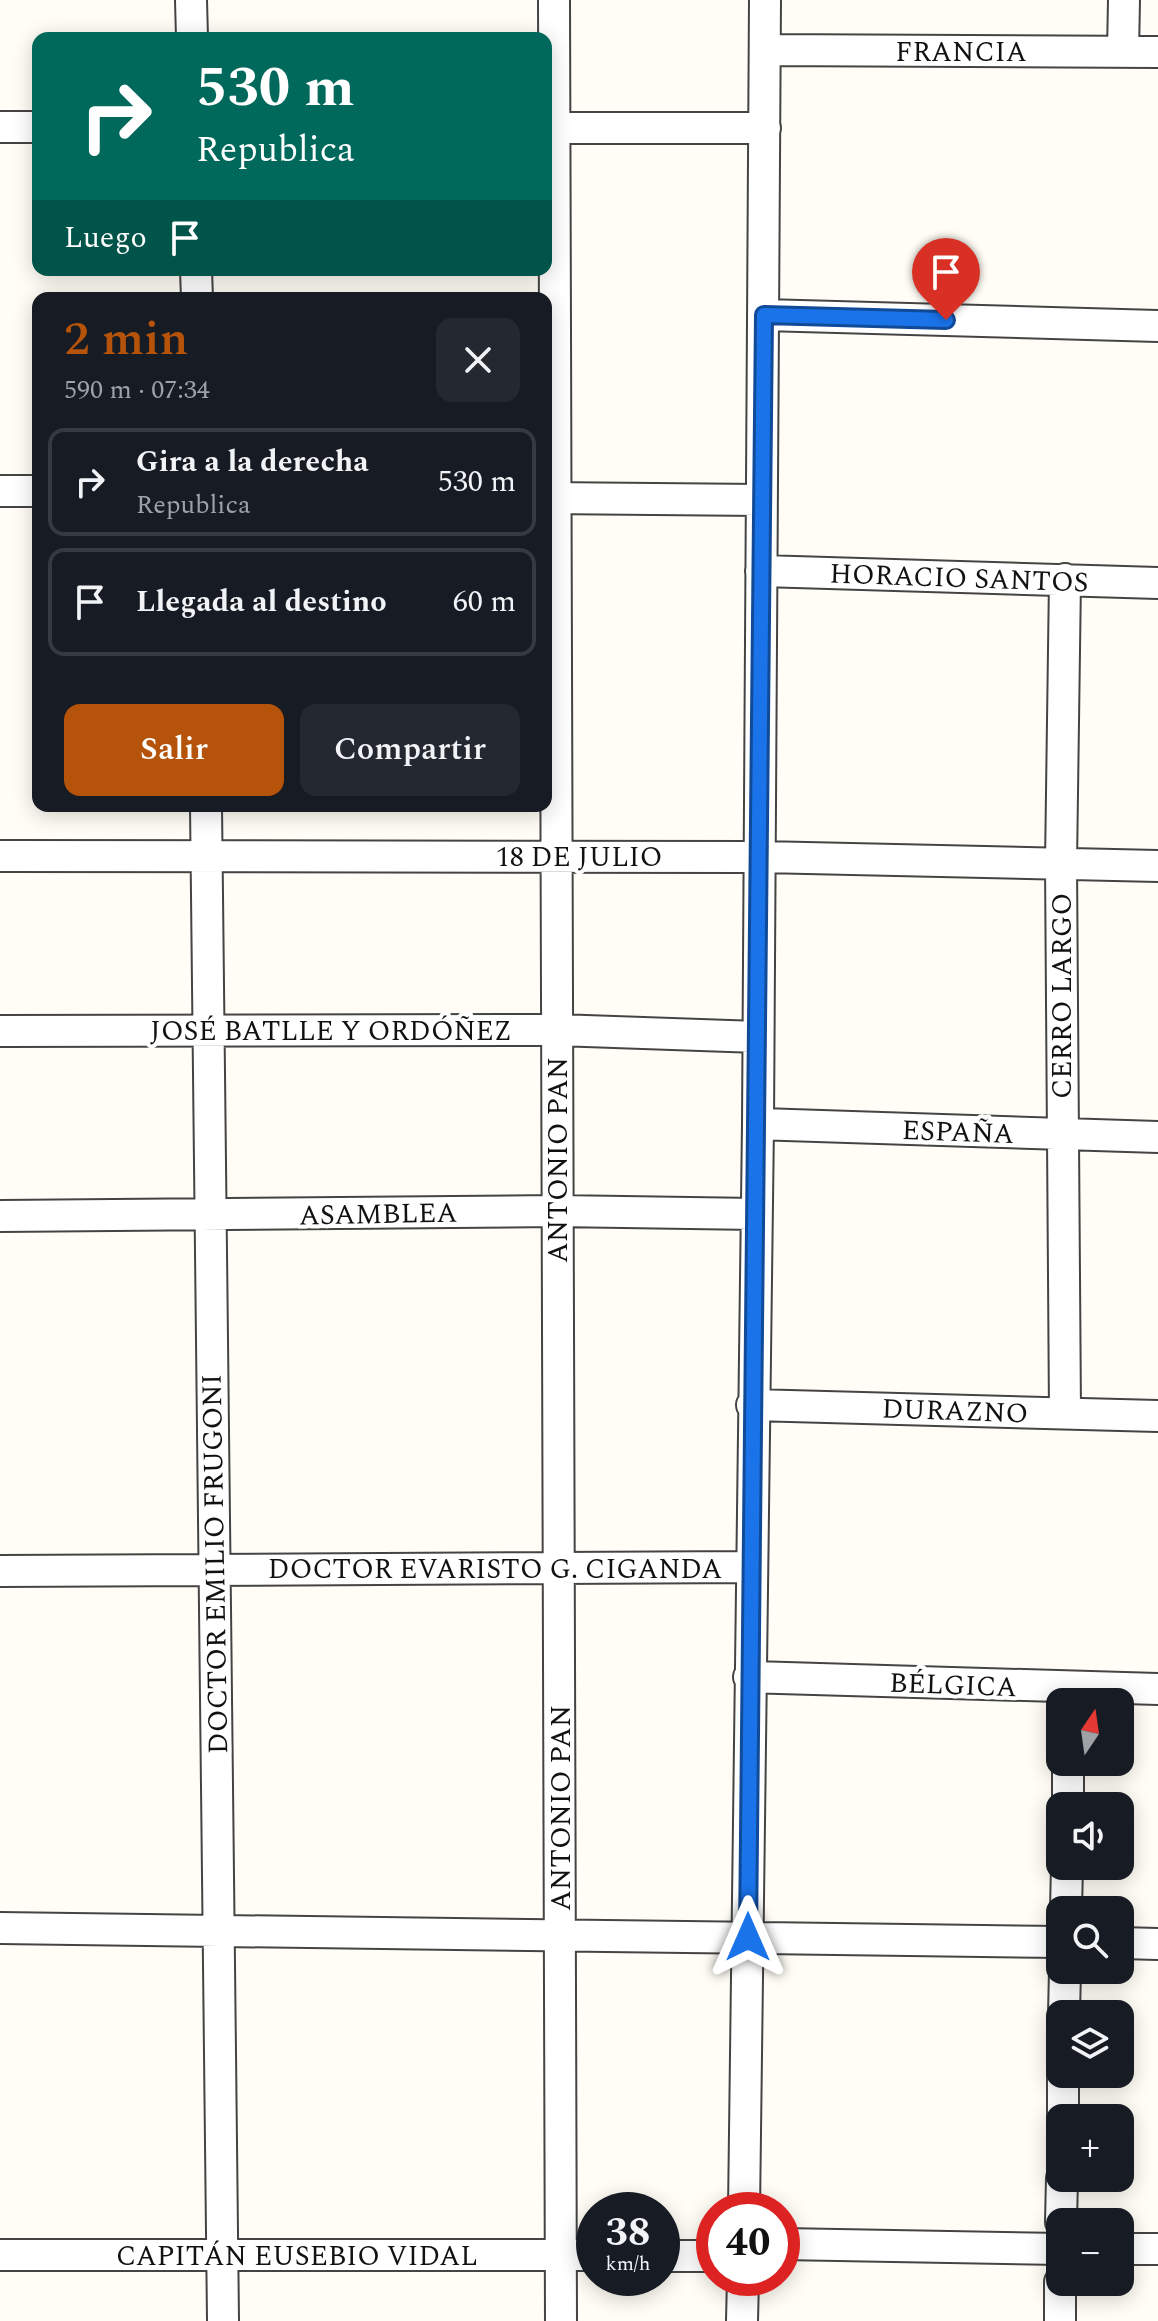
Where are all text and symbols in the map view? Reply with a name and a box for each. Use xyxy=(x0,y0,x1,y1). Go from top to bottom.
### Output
street label: FRANCIA xyxy=(895,31,1027,74)
text: 530 m xyxy=(196,46,355,131)
icon: right xyxy=(64,64,168,168)
text: Republica xyxy=(196,123,355,178)
text: Luego xyxy=(64,215,147,261)
icon: arrive xyxy=(163,216,207,260)
pin xyxy=(912,238,980,320)
icon: arrive xyxy=(924,250,968,294)
text: 2 min xyxy=(64,303,189,376)
button: close xyxy=(436,318,520,402)
text: 590 m · 07:34 xyxy=(64,370,210,410)
text: Gira a la derecha xyxy=(136,439,369,485)
text: 530 m xyxy=(438,459,516,505)
icon: right xyxy=(68,460,112,504)
text: Republica xyxy=(136,485,251,525)
street label: HORACIO SANTOS xyxy=(829,552,1089,605)
text: Llegada al destino xyxy=(136,579,387,625)
text: 60 m xyxy=(453,579,516,625)
icon: arrive xyxy=(68,580,112,624)
button: Salir xyxy=(64,704,284,796)
button: Compartir xyxy=(300,704,520,796)
street label: 18 DE JULIO xyxy=(496,836,662,879)
street label: CERRO LARGO xyxy=(1041,893,1084,1099)
street label: JOSÉ BATLLE Y ORDÓÑEZ xyxy=(150,1010,512,1053)
street label: ANTONIO PAN xyxy=(537,1057,580,1263)
street label: ESPAÑA xyxy=(901,1109,1015,1156)
street label: ASAMBLEA xyxy=(298,1192,458,1237)
street label: DOCTOR EMILIO FRUGONI xyxy=(191,1374,240,1754)
street label: DURAZNO xyxy=(881,1387,1029,1436)
street label: DOCTOR EVARISTO G. CIGANDA xyxy=(268,1548,722,1591)
street label: BÉLGICA xyxy=(888,1662,1017,1709)
north arrow xyxy=(1046,1688,1134,1776)
map controls xyxy=(1046,1688,1134,2296)
street label: ANTONIO PAN xyxy=(540,1705,583,1911)
button: sound xyxy=(1046,1792,1134,1880)
position arrow xyxy=(706,1895,790,1979)
button: search xyxy=(1046,1896,1134,1984)
button: layers xyxy=(1046,2000,1134,2088)
button: + xyxy=(1046,2104,1134,2192)
speed limit sign: 40 xyxy=(696,2192,800,2296)
text: 38 xyxy=(606,2203,650,2264)
button: − xyxy=(1046,2208,1134,2296)
street label: CAPITÁN EUSEBIO VIDAL xyxy=(116,2235,478,2278)
text: km/h xyxy=(606,2249,651,2279)

